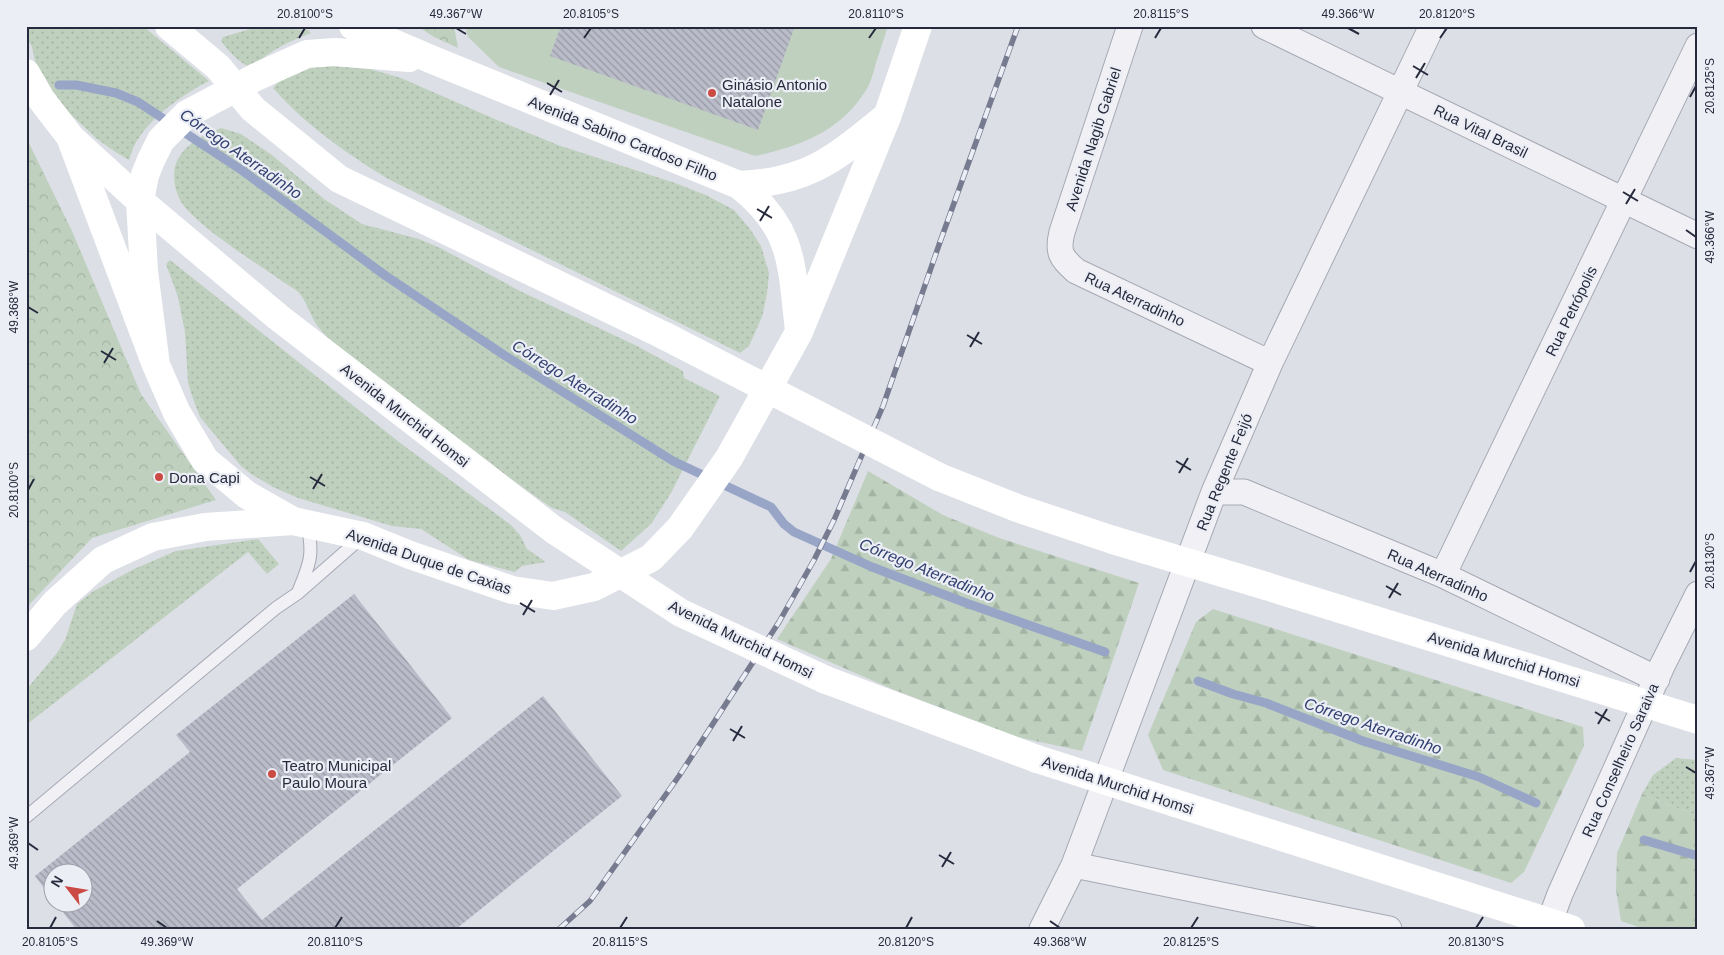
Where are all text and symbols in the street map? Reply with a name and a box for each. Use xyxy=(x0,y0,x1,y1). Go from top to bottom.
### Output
text: 20.8100°S xyxy=(277,7,333,21)
text: 49.367°W xyxy=(430,7,483,21)
text: 20.8105°S xyxy=(563,7,619,21)
text: 20.8110°S xyxy=(848,7,904,21)
text: 20.8115°S xyxy=(1133,7,1189,21)
text: 49.366°W xyxy=(1322,7,1375,21)
text: 20.8120°S xyxy=(1419,7,1475,21)
text: 20.8125°S xyxy=(1703,58,1717,114)
street label: Avenida Nagib Gabriel xyxy=(1062,65,1124,213)
place label: Ginásio Antonio Natalone xyxy=(722,76,827,110)
marker: Ginásio Antonio Natalone xyxy=(706,87,718,99)
street label: Avenida Sabino Cardoso Filho xyxy=(526,92,720,184)
street label: Rua Vital Brasil xyxy=(1431,101,1531,161)
water label: Córrego Aterradinho xyxy=(177,106,305,202)
text: 49.366°W xyxy=(1703,210,1717,263)
street label: Rua Petrópolis xyxy=(1542,263,1600,359)
street label: Rua Aterradinho xyxy=(1082,268,1188,330)
text: 49.368°W xyxy=(7,280,21,333)
water label: Córrego Aterradinho xyxy=(509,337,641,428)
street label: Avenida Murchid Homsi xyxy=(337,360,473,470)
street label: Rua Regente Feijó xyxy=(1193,411,1255,533)
text: 20.8100°S xyxy=(7,462,21,518)
place label: Dona Capi xyxy=(169,469,240,486)
marker: Dona Capi xyxy=(153,471,165,483)
street label: Avenida Duque de Caxias xyxy=(344,525,514,597)
text: 20.8130°S xyxy=(1703,533,1717,589)
water label: Córrego Aterradinho xyxy=(857,535,997,605)
street label: Rua Aterradinho xyxy=(1385,545,1491,605)
street label: Avenida Murchid Homsi xyxy=(666,597,816,681)
street label: Avenida Murchid Homsi xyxy=(1426,628,1582,690)
street label: Rua Conselheiro Saraiva xyxy=(1578,680,1662,840)
water label: Córrego Aterradinho xyxy=(1302,694,1444,758)
text: 49.367°W xyxy=(1703,746,1717,799)
street label: Avenida Murchid Homsi xyxy=(1040,752,1196,818)
place label: Teatro Municipal Paulo Moura xyxy=(282,757,391,791)
marker: Teatro Municipal Paulo Moura xyxy=(266,768,278,780)
text: 49.369°W xyxy=(7,816,21,869)
north arrow xyxy=(42,862,92,912)
text: N xyxy=(47,873,66,890)
text: 20.8105°S xyxy=(22,935,78,949)
text: 49.369°W xyxy=(141,935,194,949)
text: 20.8110°S xyxy=(307,935,363,949)
text: 20.8115°S xyxy=(592,935,648,949)
text: 20.8120°S xyxy=(878,935,934,949)
text: 49.368°W xyxy=(1034,935,1087,949)
text: 20.8125°S xyxy=(1163,935,1219,949)
text: 20.8130°S xyxy=(1448,935,1504,949)

